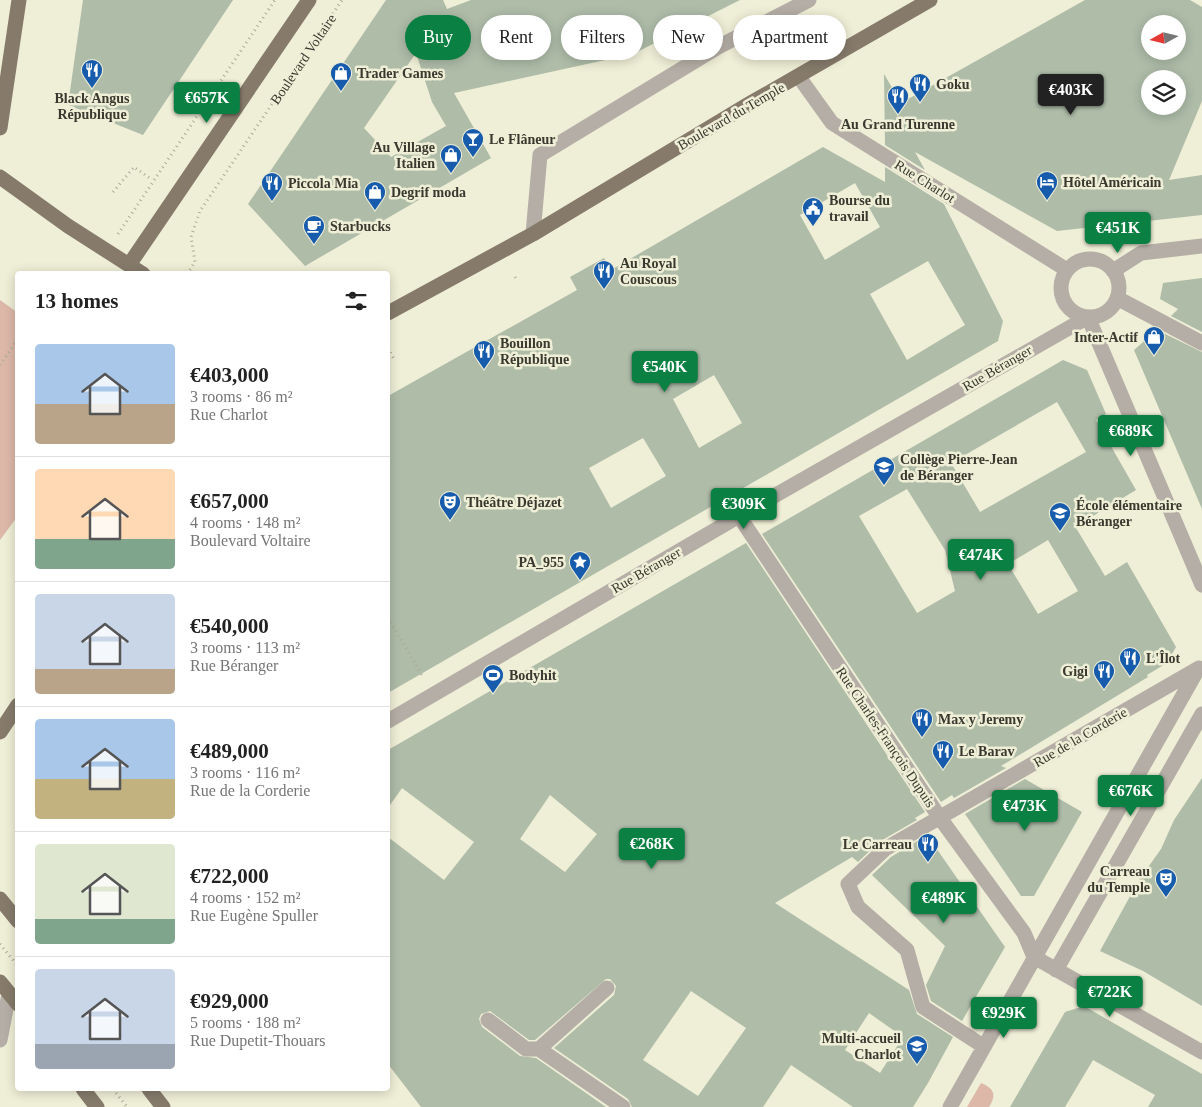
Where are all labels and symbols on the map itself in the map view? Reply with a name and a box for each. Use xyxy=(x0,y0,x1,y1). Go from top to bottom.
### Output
street label: Boulevard Voltaire xyxy=(268,11,339,107)
north arrow xyxy=(1141,15,1186,60)
restaurant icon: Black Angus République xyxy=(80,58,104,89)
shop icon: Trader Games xyxy=(329,61,353,92)
place label: Trader Games xyxy=(357,66,444,81)
restaurant icon: Goku xyxy=(908,72,932,103)
pin: €403K xyxy=(1036,74,1106,116)
place label: Goku xyxy=(936,77,970,92)
street label: Boulevard du Temple xyxy=(675,80,787,153)
pin: €657K xyxy=(172,82,242,124)
restaurant icon: Au Grand Turenne xyxy=(886,84,910,115)
place label: Black Angus République xyxy=(54,91,130,122)
place label: Au Grand Turenne xyxy=(841,117,955,132)
bar icon: Le Flâneur xyxy=(461,127,485,158)
place label: Le Flâneur xyxy=(489,132,556,147)
place label: Au Village Italien xyxy=(372,140,435,171)
shop icon: Au Village Italien xyxy=(439,143,463,174)
street label: Rue Charlot xyxy=(892,157,958,206)
hotel icon: Hôtel Américain xyxy=(1035,170,1059,201)
restaurant icon: Piccola Mia xyxy=(260,171,284,202)
place label: Hôtel Américain xyxy=(1063,175,1162,190)
place label: Piccola Mia xyxy=(288,176,358,191)
shop icon: Degrif moda xyxy=(363,180,387,211)
place label: Degrif moda xyxy=(391,185,466,200)
place label: Bourse du travail xyxy=(829,193,890,224)
public building icon: Bourse du travail xyxy=(801,196,825,227)
pin: €451K xyxy=(1083,212,1153,254)
cafe icon: Starbucks xyxy=(302,214,326,245)
place label: Starbucks xyxy=(330,219,391,234)
place label: Au Royal Couscous xyxy=(620,256,677,287)
restaurant icon: Au Royal Couscous xyxy=(592,259,616,290)
shop icon: Inter-Actif xyxy=(1142,325,1166,356)
place label: Inter-Actif xyxy=(1074,330,1138,345)
place label: Bouillon République xyxy=(500,336,569,367)
restaurant icon: Bouillon République xyxy=(472,339,496,370)
street label: Rue Béranger xyxy=(960,342,1035,394)
pin: €540K xyxy=(630,350,700,393)
pin: €689K xyxy=(1096,414,1166,457)
place label: Collège Pierre-Jean de Béranger xyxy=(900,452,1018,483)
school or university icon: Collège Pierre-Jean de Béranger xyxy=(872,455,896,486)
pin: €309K xyxy=(709,488,779,530)
theatre icon: Théâtre Déjazet xyxy=(438,490,462,521)
place label: Théâtre Déjazet xyxy=(466,495,562,510)
place label: École élémentaire Béranger xyxy=(1076,497,1182,529)
school or university icon: École élémentaire Béranger xyxy=(1048,501,1072,532)
pin: €474K xyxy=(946,538,1016,581)
street label: Rue Béranger xyxy=(609,544,684,596)
place icon: PA_955 xyxy=(568,550,592,581)
place label: PA_955 xyxy=(518,555,564,570)
restaurant icon: L'Îlot xyxy=(1118,646,1142,677)
place label: L'Îlot xyxy=(1146,650,1181,666)
restaurant icon: Gigi xyxy=(1092,659,1116,690)
sports icon: Bodyhit xyxy=(481,663,505,694)
street label: Rue Charles-François Dupuis xyxy=(833,664,938,810)
place label: Gigi xyxy=(1062,664,1088,679)
place label: Bodyhit xyxy=(509,668,557,683)
street label: Rue de la Corderie xyxy=(1031,705,1130,770)
restaurant icon: Max y Jeremy xyxy=(910,707,934,738)
place label: Max y Jeremy xyxy=(938,712,1023,727)
restaurant icon: Le Barav xyxy=(931,739,955,770)
place label: Le Barav xyxy=(959,744,1015,759)
pin: €676K xyxy=(1096,774,1166,817)
pin: €473K xyxy=(990,790,1060,832)
pin: €268K xyxy=(617,828,687,870)
restaurant icon: Le Carreau xyxy=(916,832,940,863)
place label: Le Carreau xyxy=(843,837,912,852)
place label: Carreau du Temple xyxy=(1087,864,1150,895)
theatre icon: Carreau du Temple xyxy=(1154,867,1178,898)
pin: €489K xyxy=(909,882,979,924)
pin: €722K xyxy=(1075,976,1145,1018)
pin: €929K xyxy=(969,996,1039,1039)
place label: Multi-accueil Charlot xyxy=(822,1031,901,1062)
school or university icon: Multi-accueil Charlot xyxy=(905,1034,929,1065)

